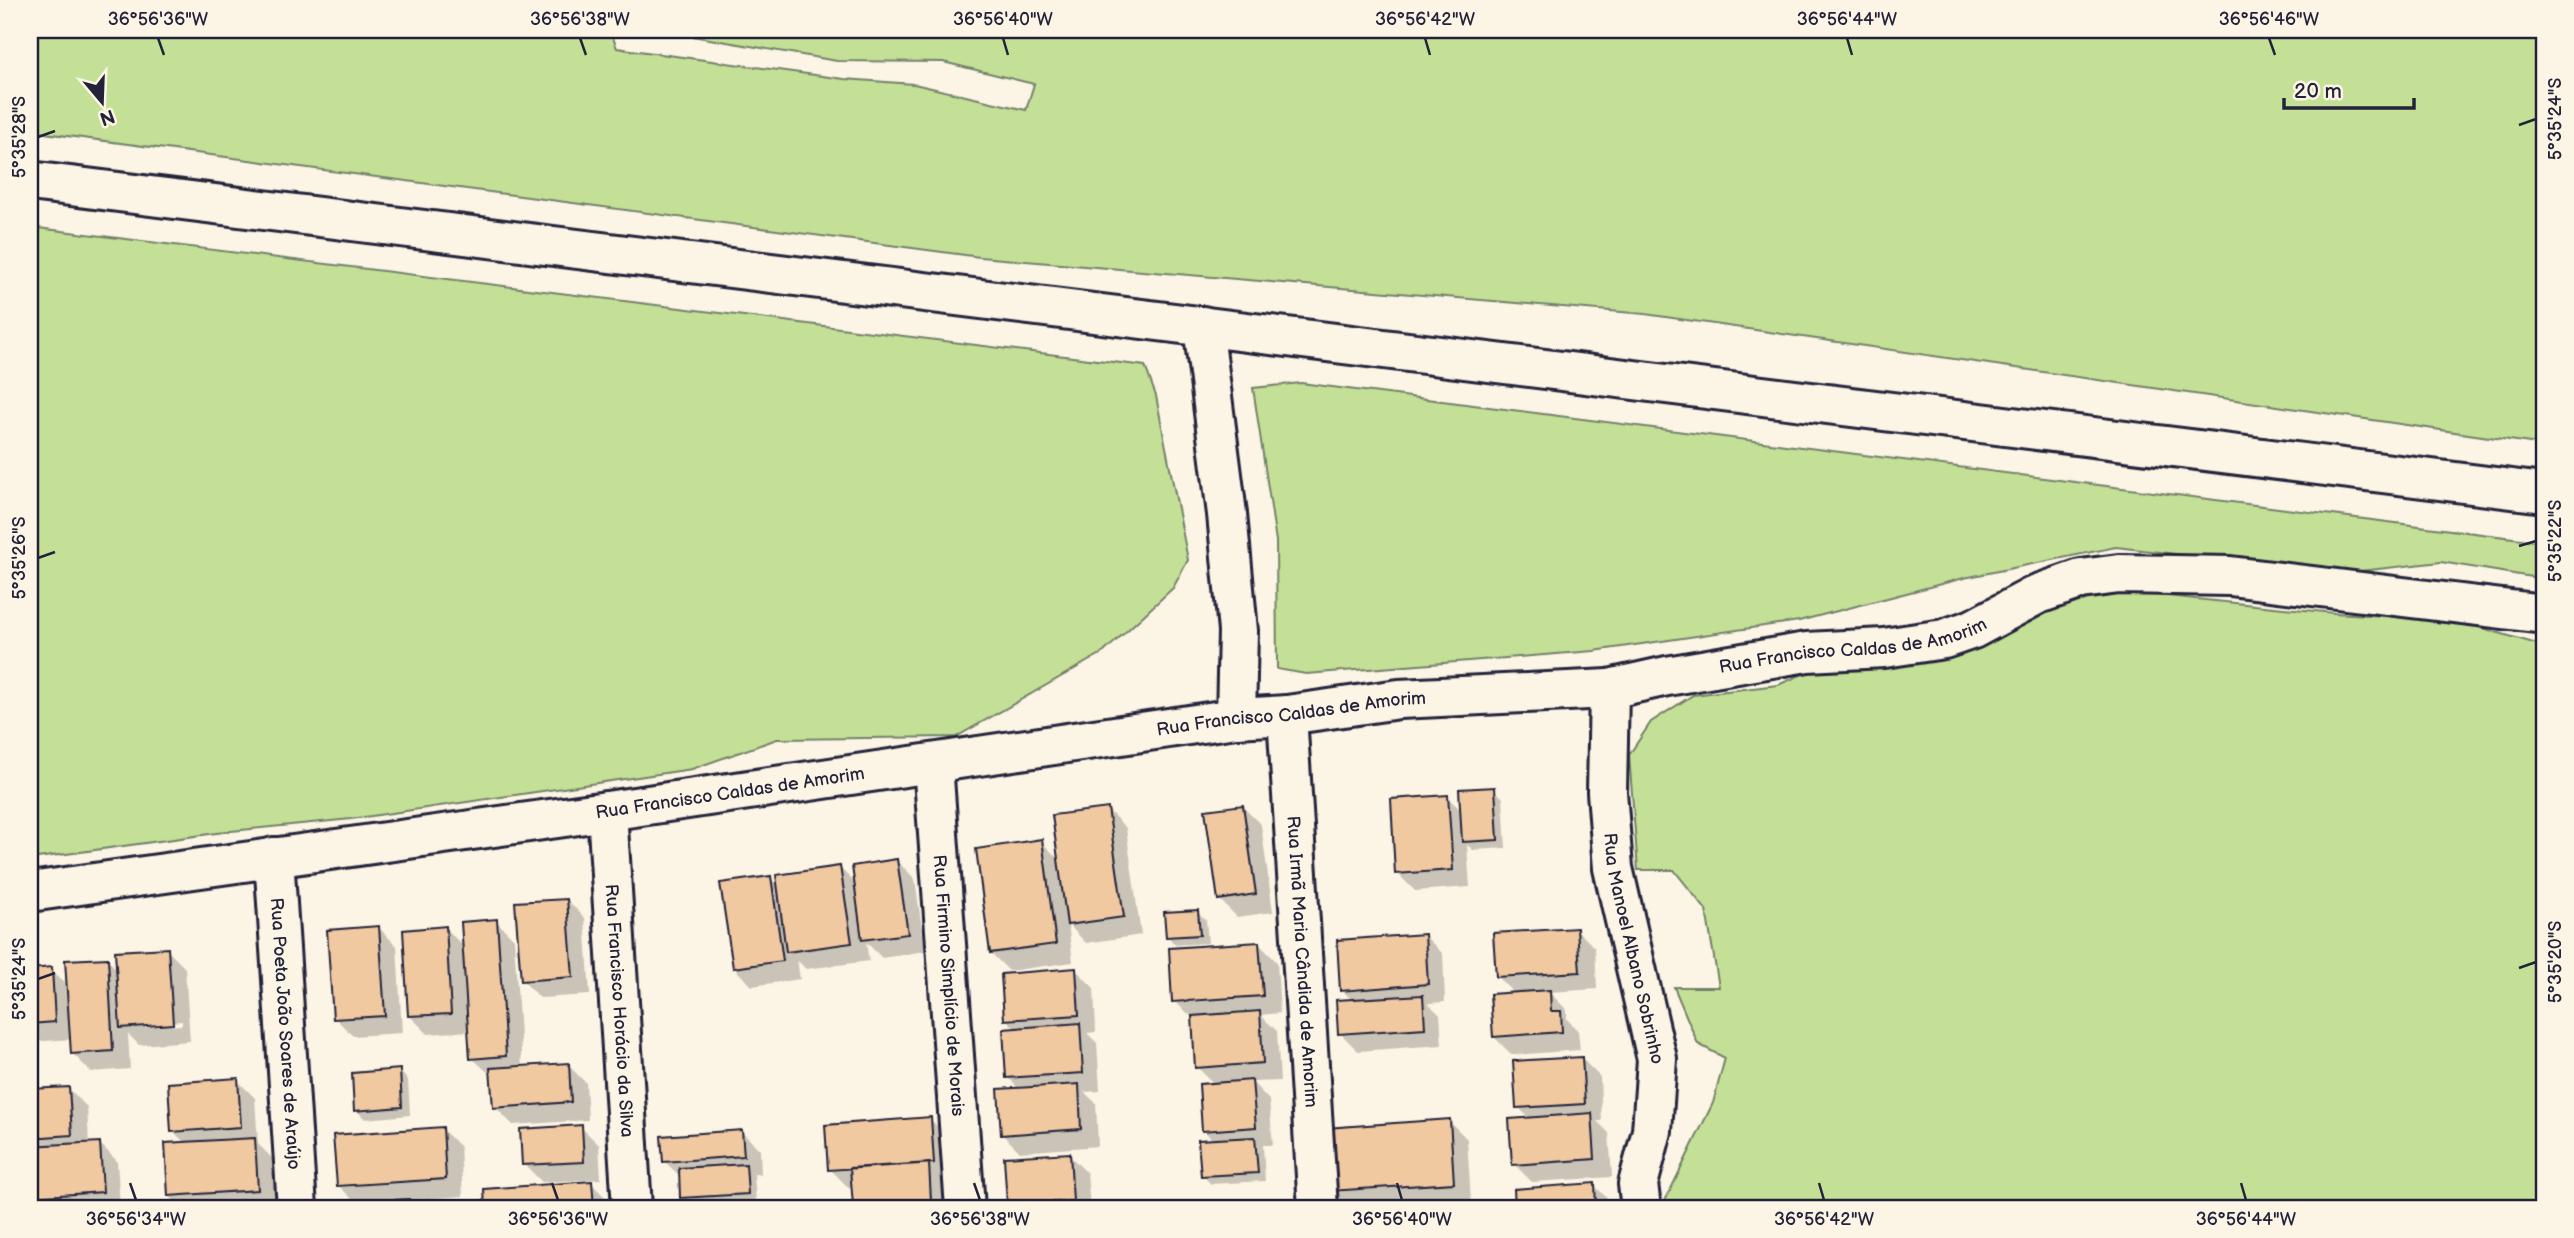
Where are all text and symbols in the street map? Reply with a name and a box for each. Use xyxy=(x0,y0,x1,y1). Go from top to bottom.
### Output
text: 36°56'36"W xyxy=(108,9,209,30)
text: 36°56'38"W xyxy=(530,9,631,30)
text: 36°56'40"W xyxy=(953,9,1054,30)
text: 36°56'42"W xyxy=(1375,9,1476,30)
text: 36°56'44"W xyxy=(1797,9,1898,30)
text: 36°56'46"W xyxy=(2219,9,2320,30)
north arrow xyxy=(66,66,136,136)
scale bar xyxy=(2284,66,2413,110)
text: 5°35'24"S xyxy=(2545,78,2566,160)
text: 20 m xyxy=(2294,79,2342,104)
text: 5°35'28"S xyxy=(9,96,30,178)
text: N xyxy=(97,103,118,130)
text: 5°35'22"S xyxy=(2545,500,2566,582)
text: 5°35'26"S xyxy=(9,516,30,600)
street label: Rua Francisco Caldas de Amorim xyxy=(1717,614,1990,678)
street label: Rua Francisco Caldas de Amorim xyxy=(1155,688,1426,741)
street label: Rua Francisco Caldas de Amorim xyxy=(594,763,866,823)
street label: Rua Irmã Maria Cândida de Amorim xyxy=(1282,815,1322,1108)
street label: Rua Manoel Albano Sobrinho xyxy=(1599,832,1668,1066)
street label: Rua Firmino Simplício de Morais xyxy=(929,854,968,1117)
street label: Rua Francisco Horácio da Silva xyxy=(601,883,638,1138)
street label: Rua Poeta João Soares de Araújo xyxy=(266,897,304,1170)
text: 5°35'20"S xyxy=(2545,921,2566,1003)
text: 5°35'24"S xyxy=(9,938,30,1020)
text: 36°56'34"W xyxy=(86,1209,187,1230)
text: 36°56'36"W xyxy=(508,1209,609,1230)
text: 36°56'38"W xyxy=(930,1209,1031,1230)
text: 36°56'40"W xyxy=(1352,1209,1453,1230)
text: 36°56'42"W xyxy=(1774,1209,1875,1230)
text: 36°56'44"W xyxy=(2196,1209,2297,1230)

